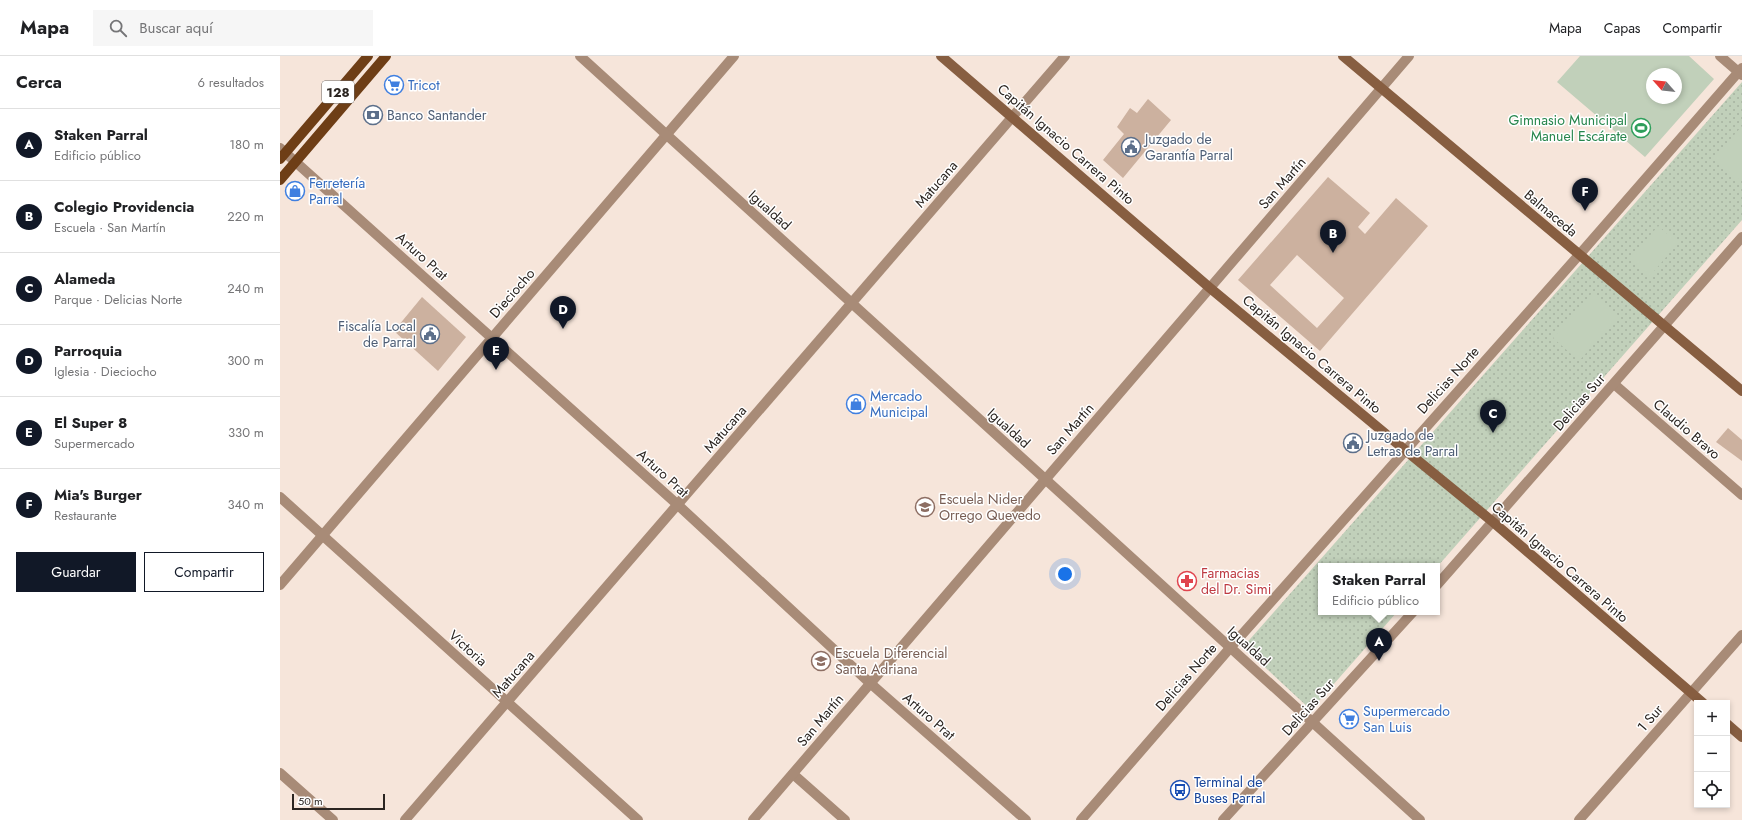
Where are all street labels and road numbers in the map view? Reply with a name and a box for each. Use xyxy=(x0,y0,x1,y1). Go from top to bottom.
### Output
street label: Capitán Ignacio Carrera Pinto xyxy=(993,79,1139,209)
road number: 128 xyxy=(322,81,354,103)
street label: San Martín xyxy=(1254,153,1310,213)
street label: Matucana xyxy=(910,156,962,212)
street label: Igualdad xyxy=(744,185,796,235)
street label: Balmaceda xyxy=(1520,185,1582,241)
street label: Arturo Prat xyxy=(392,227,453,285)
street label: Dieciocho xyxy=(485,264,539,322)
street label: Capitán Ignacio Carrera Pinto xyxy=(1238,290,1386,418)
street label: Delicias Norte xyxy=(1412,342,1484,418)
street label: Delicias Sur xyxy=(1548,369,1610,435)
street label: Claudio Bravo xyxy=(1649,394,1725,464)
street label: San Martín xyxy=(1042,399,1098,459)
street label: Matucana xyxy=(699,401,751,457)
street label: Igualdad xyxy=(983,403,1035,453)
street label: Arturo Prat xyxy=(633,444,694,502)
street label: Capitán Ignacio Carrera Pinto xyxy=(1487,497,1633,627)
street label: Igualdad xyxy=(1223,621,1275,671)
street label: Victoria xyxy=(444,625,492,671)
street label: Delicias Norte xyxy=(1151,639,1221,715)
street label: Matucana xyxy=(487,646,539,702)
street label: Delicias Sur xyxy=(1277,674,1339,740)
street label: Arturo Prat xyxy=(898,688,960,745)
street label: San Martín xyxy=(792,689,848,751)
street label: 1 Sur xyxy=(1633,700,1668,736)

